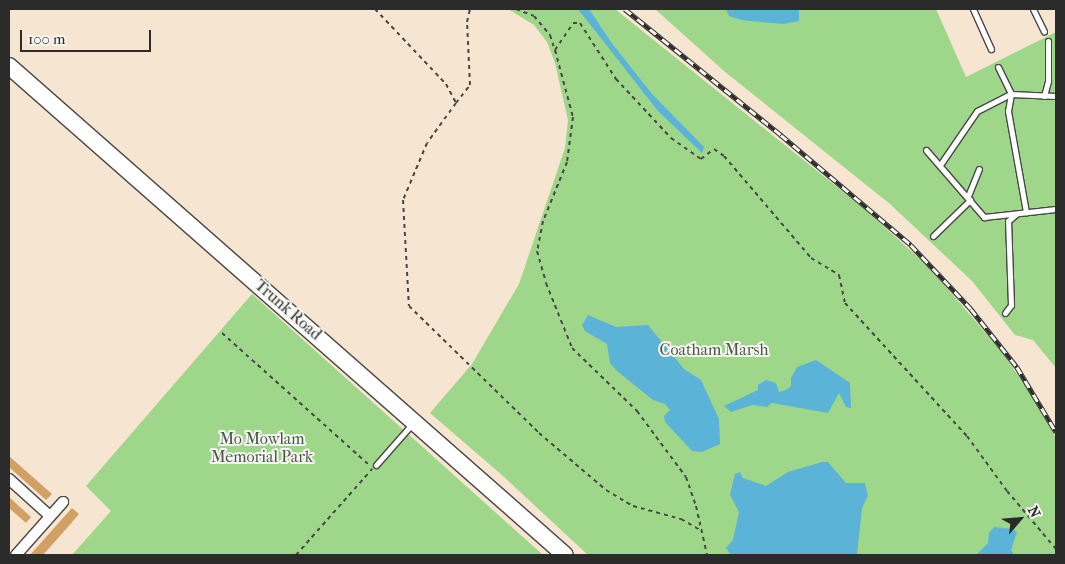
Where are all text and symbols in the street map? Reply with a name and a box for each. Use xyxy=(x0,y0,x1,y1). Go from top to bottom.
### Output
scale bar xyxy=(22,20,154,52)
text: 100 m xyxy=(28,30,66,48)
street label: Trunk Road xyxy=(251,276,325,344)
park label: Coatham Marsh xyxy=(660,340,768,360)
park label: Mo Mowlam Memorial Park xyxy=(211,429,313,467)
north arrow xyxy=(995,494,1045,544)
text: N xyxy=(1024,503,1044,521)

